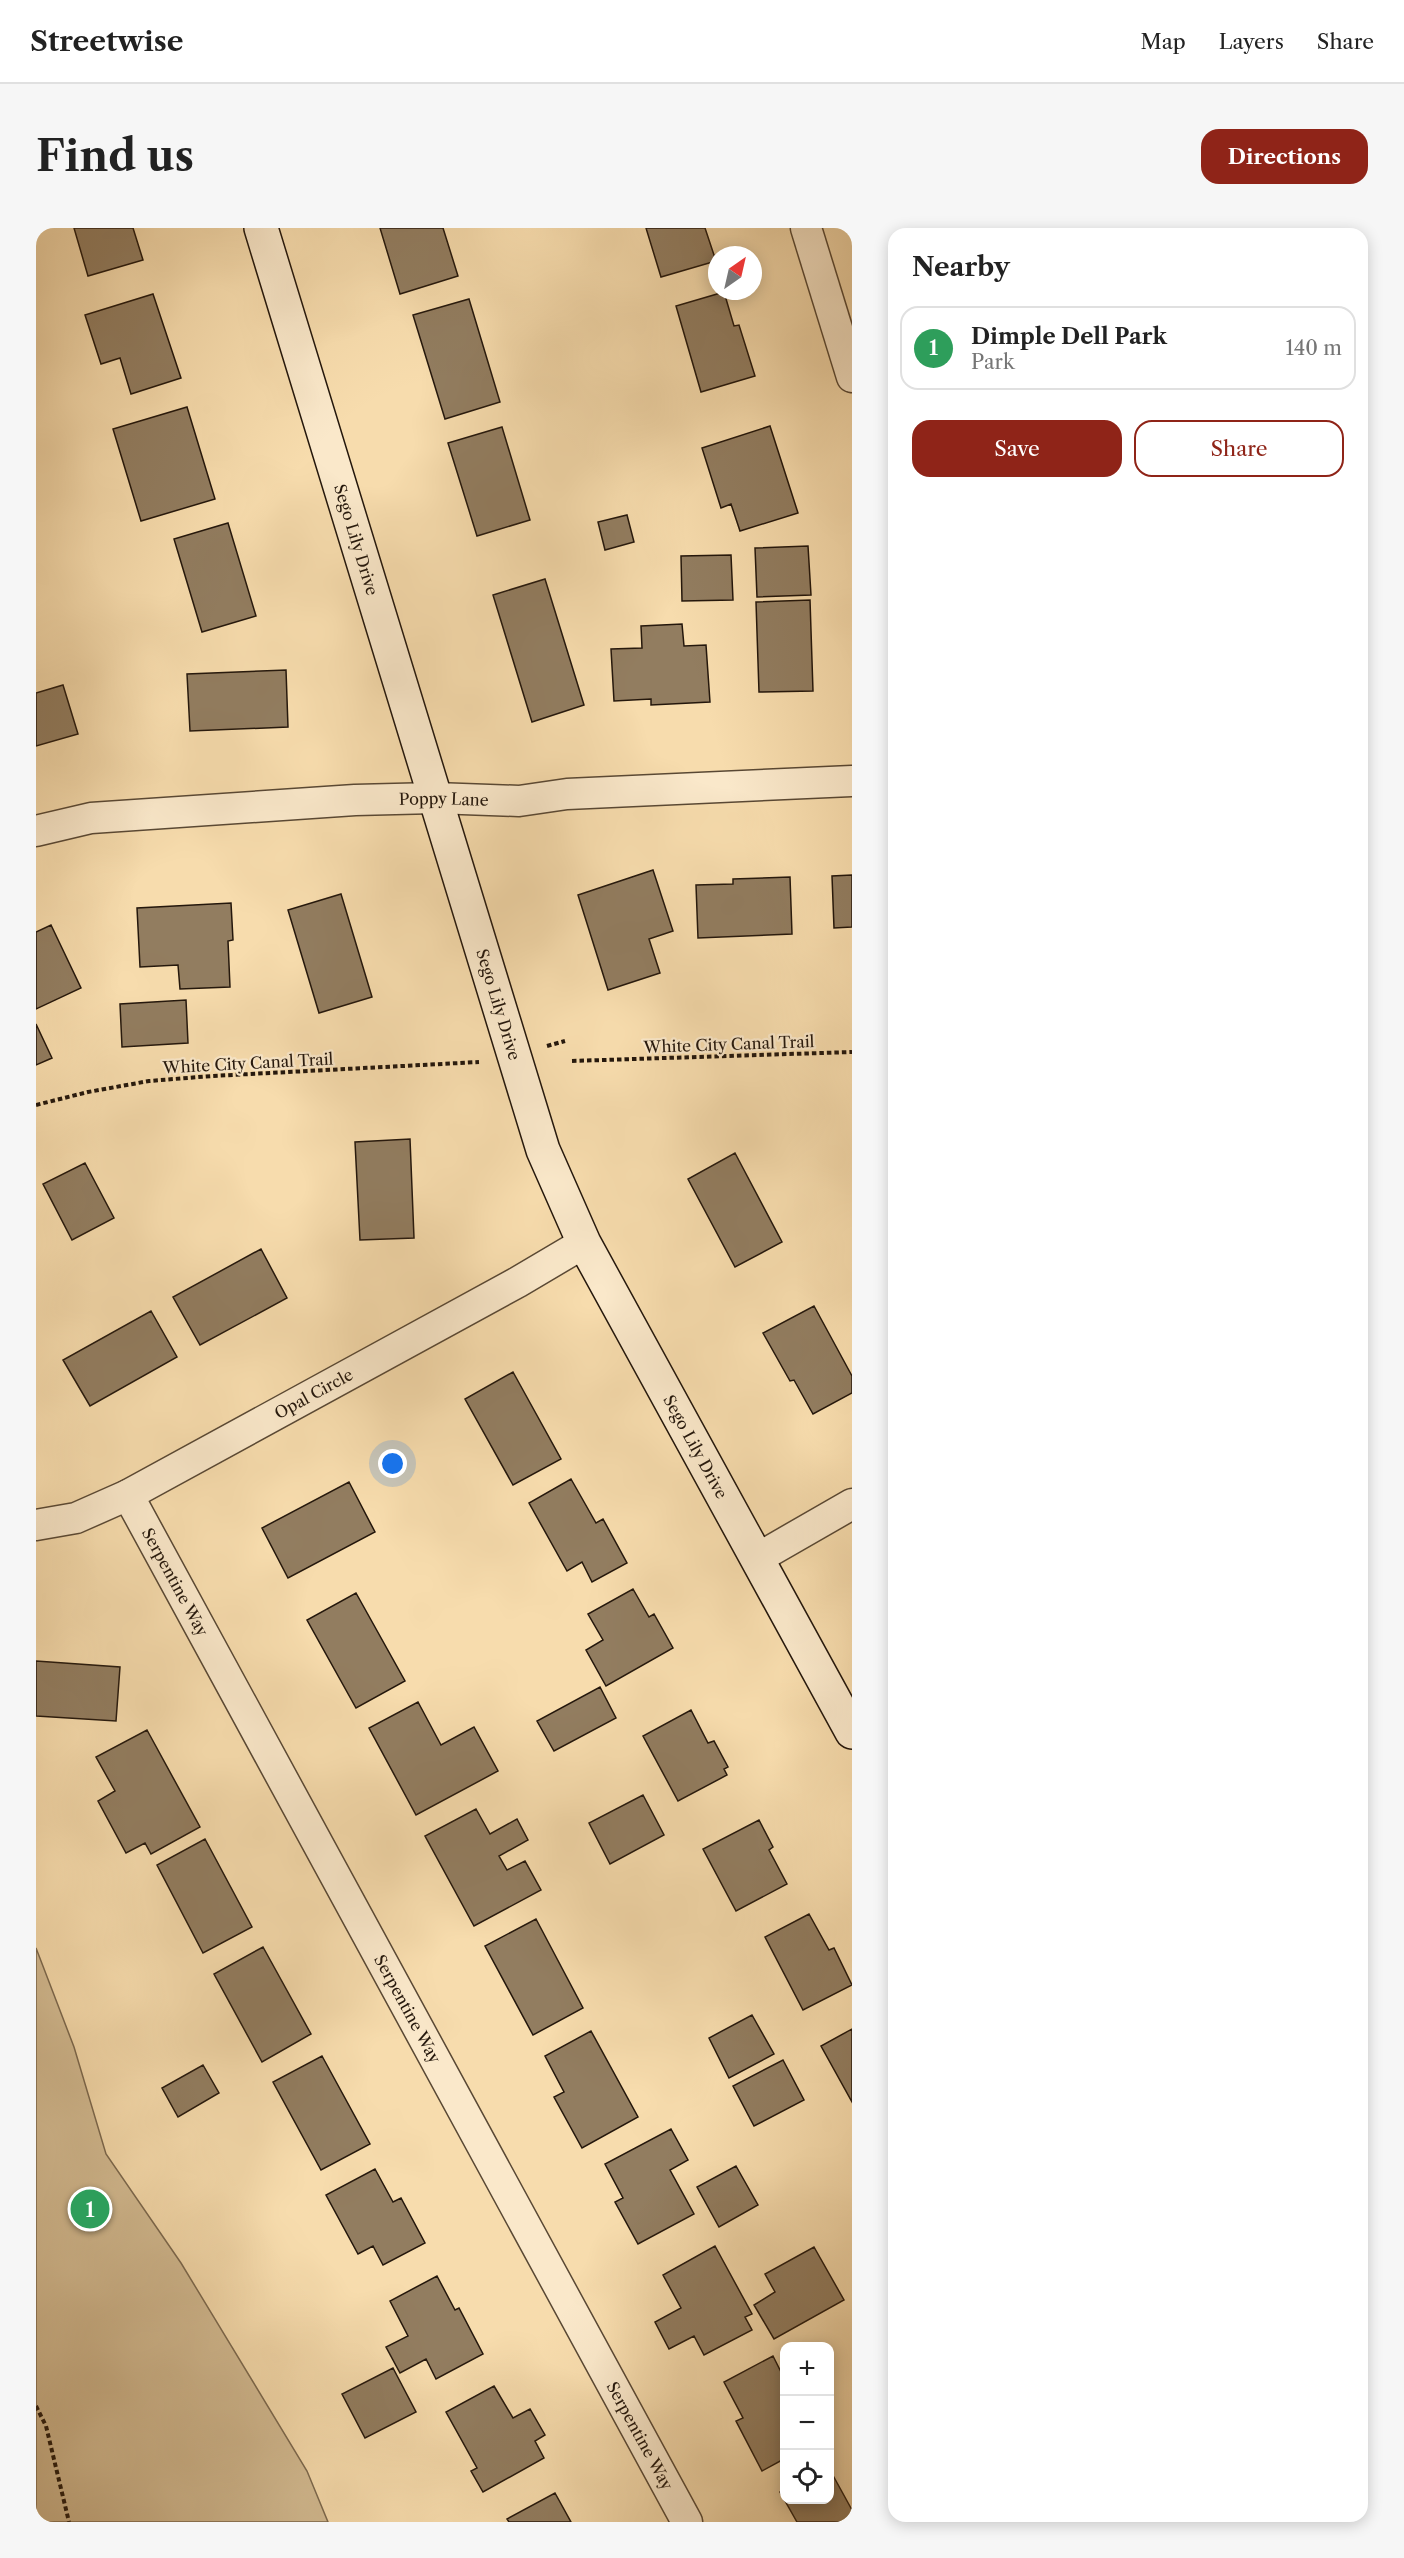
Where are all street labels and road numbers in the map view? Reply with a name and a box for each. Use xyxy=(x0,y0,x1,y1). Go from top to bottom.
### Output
street label: Sego Lily Drive xyxy=(330,482,383,598)
street label: Poppy Lane xyxy=(399,788,489,810)
street label: Sego Lily Drive xyxy=(472,946,525,1063)
street label: White City Canal Trail xyxy=(642,1031,815,1057)
street label: White City Canal Trail xyxy=(161,1049,334,1078)
street label: Opal Circle xyxy=(271,1364,356,1423)
street label: Sego Lily Drive xyxy=(659,1391,732,1502)
street label: Serpentine Way xyxy=(138,1524,213,1641)
street label: Serpentine Way xyxy=(370,1951,446,2067)
street label: Serpentine Way xyxy=(602,2378,678,2494)

